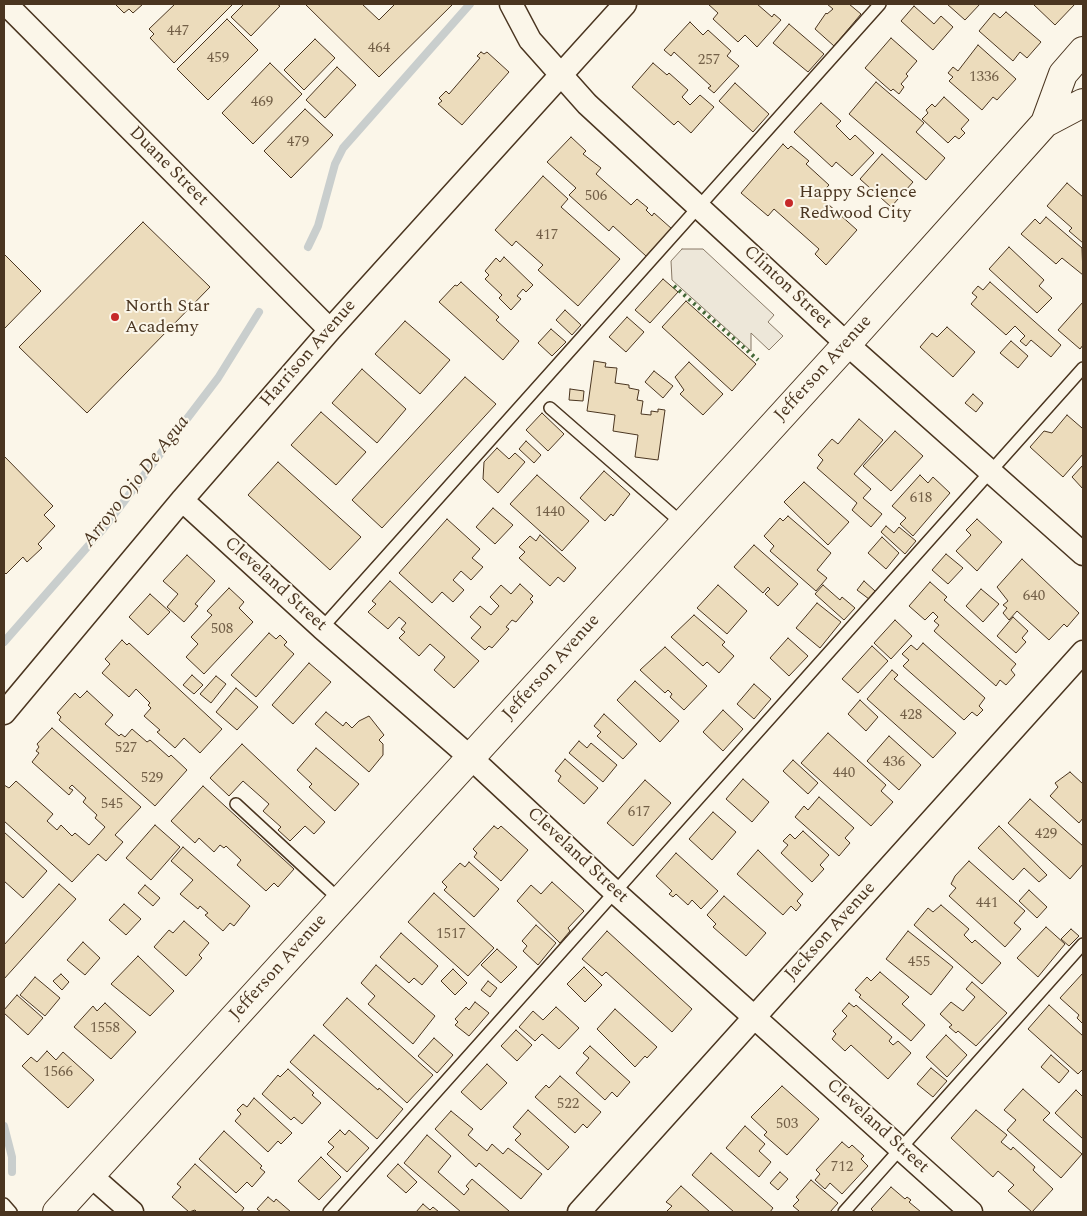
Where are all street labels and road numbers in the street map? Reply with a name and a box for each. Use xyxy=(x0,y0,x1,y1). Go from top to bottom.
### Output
street label: Duane Street xyxy=(124,123,212,211)
street label: Clinton Street xyxy=(738,242,836,334)
street label: Harrison Avenue xyxy=(257,296,361,412)
street label: Jefferson Avenue xyxy=(771,311,877,427)
street label: Cleveland Street xyxy=(219,533,331,637)
street label: Jefferson Avenue xyxy=(499,610,605,726)
street label: Cleveland Street xyxy=(522,804,632,908)
street label: Jackson Avenue xyxy=(781,878,881,986)
street label: Jefferson Avenue xyxy=(226,910,332,1026)
street label: Cleveland Street xyxy=(821,1075,933,1179)

